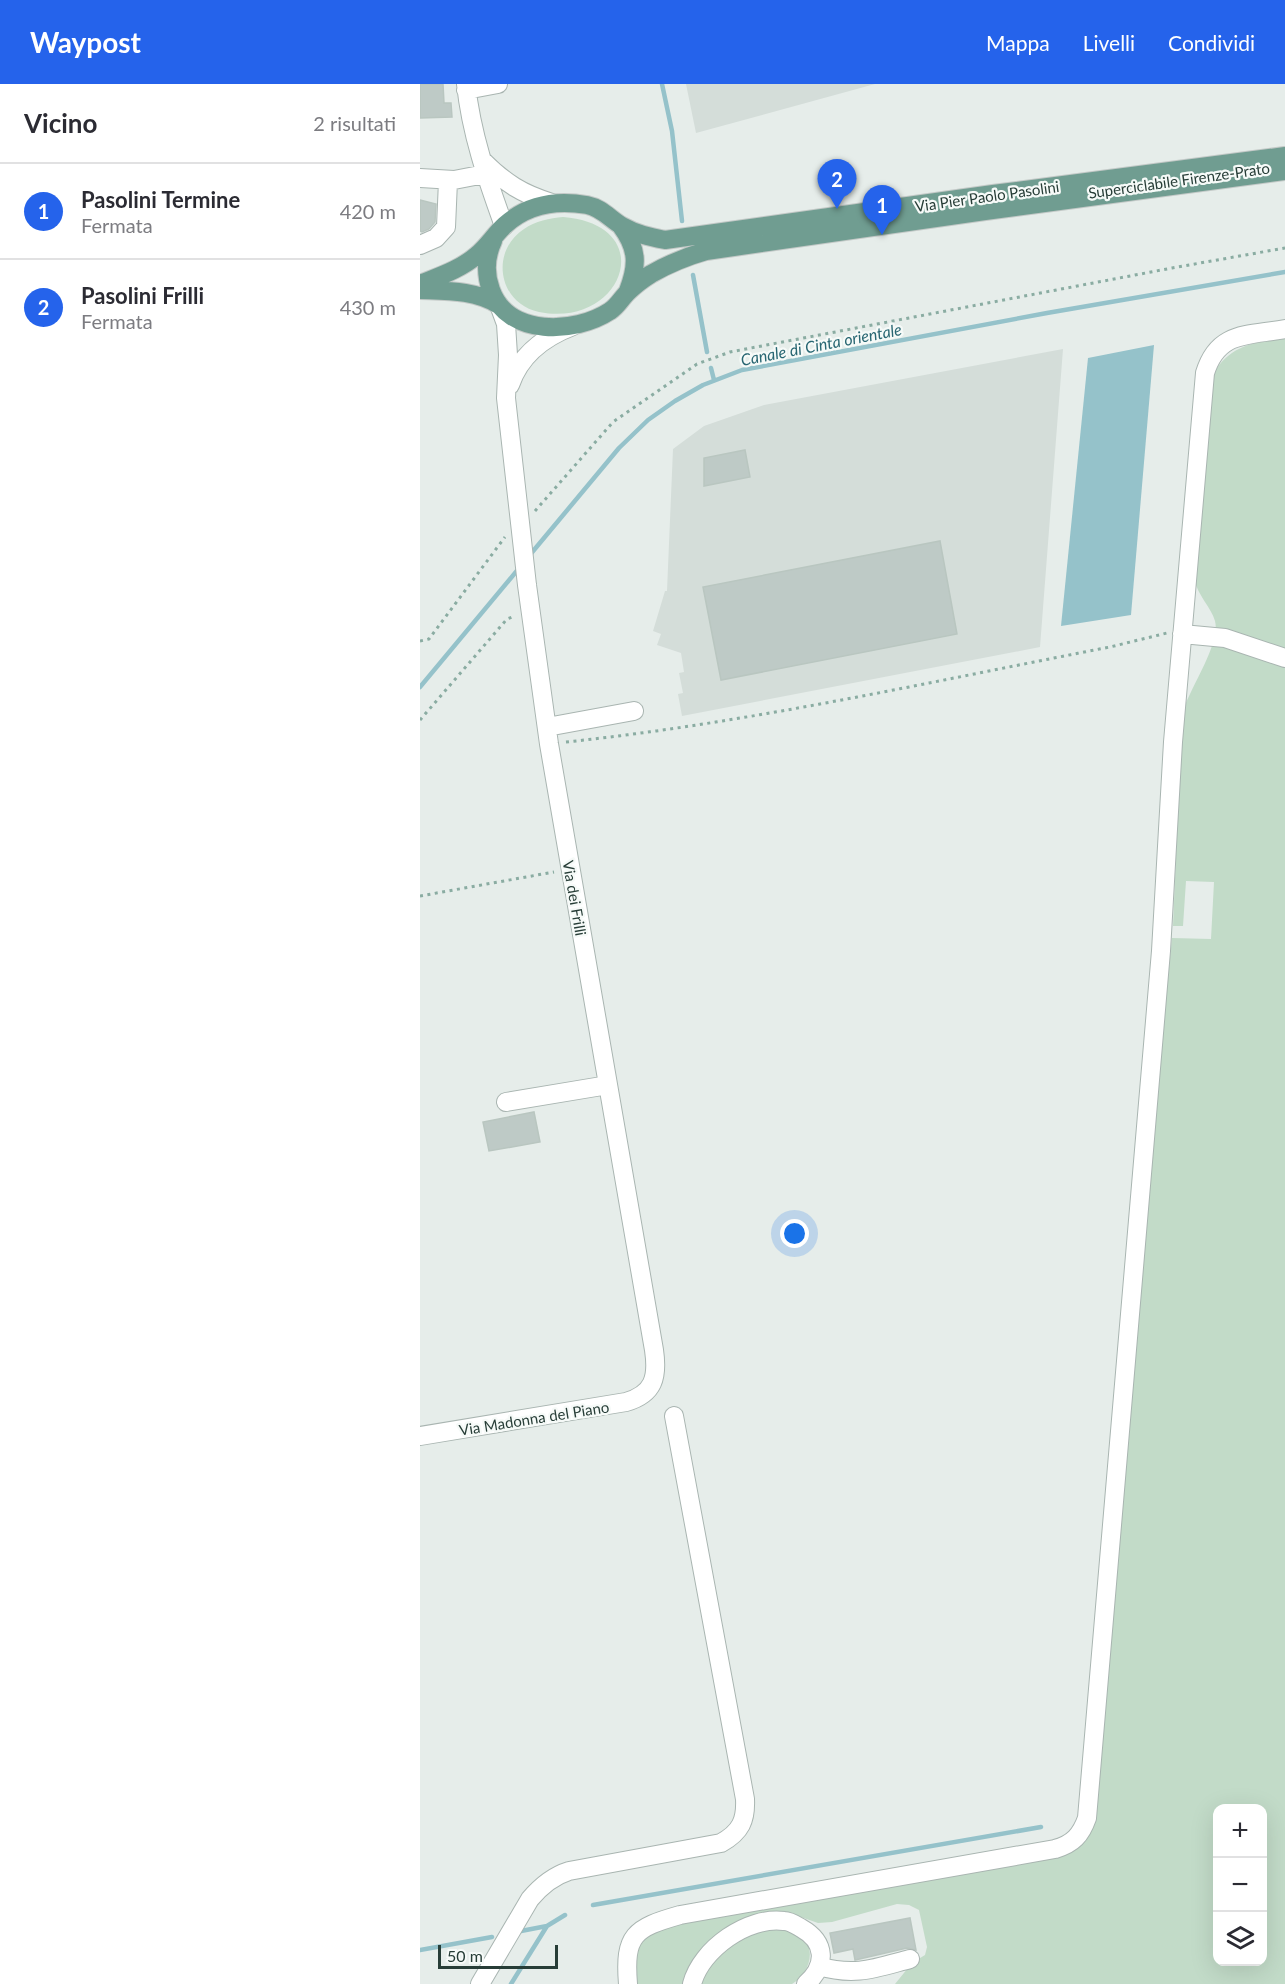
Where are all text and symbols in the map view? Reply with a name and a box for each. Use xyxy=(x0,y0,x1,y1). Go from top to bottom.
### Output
text: Waypost xyxy=(30,25,141,59)
text: Mappa xyxy=(986,30,1050,55)
text: Livelli xyxy=(1083,30,1135,55)
text: Condividi xyxy=(1168,30,1255,55)
text: Vicino xyxy=(24,107,97,139)
text: 2 risultati xyxy=(313,111,396,135)
street label: Superciclabile Firenze-Prato xyxy=(1087,158,1271,202)
pin: 2 xyxy=(818,160,856,209)
street label: Via Pier Paolo Pasolini xyxy=(914,177,1060,215)
text: Pasolini Termine xyxy=(81,186,240,213)
pin: 1 xyxy=(862,186,902,235)
text: 1 xyxy=(38,199,49,223)
text: 420 m xyxy=(340,199,396,223)
text: Fermata xyxy=(81,213,153,237)
text: Pasolini Frilli xyxy=(81,282,204,309)
text: 2 xyxy=(38,295,49,319)
text: 430 m xyxy=(340,295,396,319)
text: Fermata xyxy=(81,309,153,333)
water label: Canale di Cinta orientale xyxy=(739,319,903,369)
street label: Via dei Frilli xyxy=(560,859,590,937)
your location xyxy=(780,1219,809,1248)
street label: Via Madonna del Piano xyxy=(458,1397,610,1439)
map controls xyxy=(1213,1804,1267,1966)
button: + xyxy=(1213,1804,1267,1858)
button: − xyxy=(1213,1858,1267,1912)
button: layers xyxy=(1213,1912,1267,1966)
scale bar xyxy=(438,1942,558,1970)
text: 50 m xyxy=(447,1946,483,1965)

